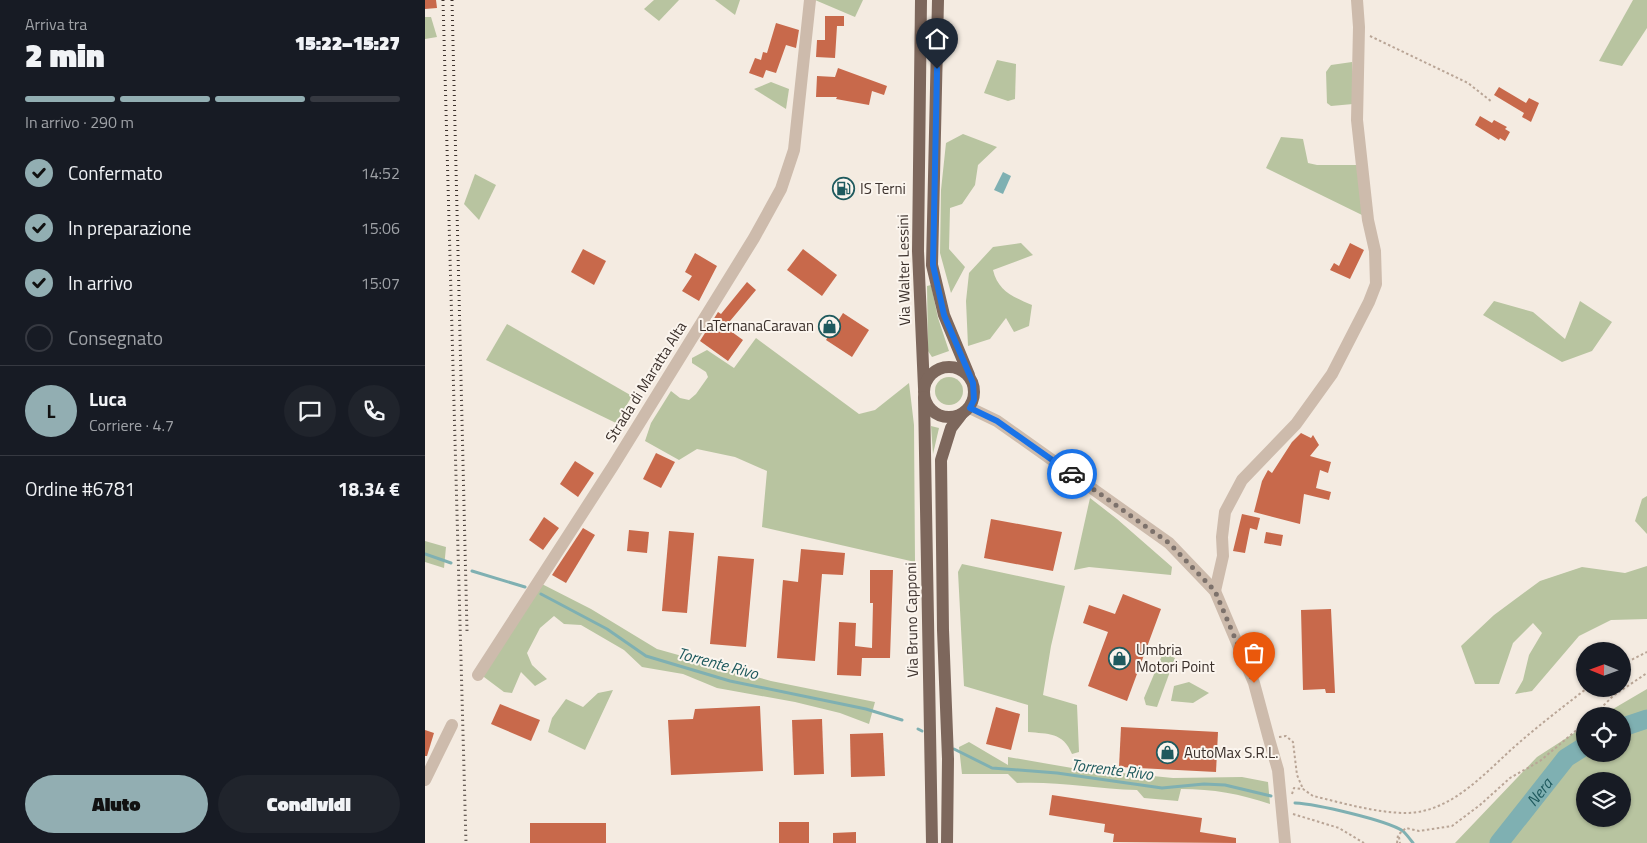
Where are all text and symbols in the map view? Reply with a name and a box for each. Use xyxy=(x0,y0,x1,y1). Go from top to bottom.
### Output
text: Arriva tra xyxy=(25,12,87,36)
pin xyxy=(916,18,958,69)
icon: home xyxy=(923,25,951,53)
text: 15:22–15:27 xyxy=(295,28,400,57)
text: 2 min xyxy=(25,31,105,79)
text: In arrivo · 290 m xyxy=(25,110,134,134)
text: Confermato xyxy=(68,158,163,187)
icon: check xyxy=(25,159,53,187)
text: 14:52 xyxy=(361,161,400,185)
fuel station icon: IS Terni xyxy=(832,177,856,201)
place label: IS Terni xyxy=(860,177,906,200)
text: In preparazione xyxy=(68,213,191,242)
icon: check xyxy=(25,214,53,242)
street label: Via Walter Lessini xyxy=(891,214,916,326)
text: 15:06 xyxy=(361,216,400,240)
text: In arrivo xyxy=(68,268,133,297)
icon: check xyxy=(25,269,53,297)
text: 15:07 xyxy=(361,271,400,295)
place label: LaTernanaCaravan xyxy=(699,314,814,337)
shop icon: LaTernanaCaravan xyxy=(818,314,842,338)
street label: Strada di Maratta Alta xyxy=(599,316,692,447)
text: Consegnato xyxy=(68,323,163,352)
text: Luca xyxy=(89,384,127,413)
button: chat xyxy=(284,385,336,437)
button: phone xyxy=(348,385,400,437)
text: L xyxy=(47,396,55,425)
text: Corriere · 4.7 xyxy=(89,413,174,437)
courier xyxy=(1047,449,1097,499)
icon: car xyxy=(1058,460,1086,488)
text: Ordine #6781 xyxy=(25,474,135,503)
text: 18.34 € xyxy=(338,474,400,503)
street label: Via Bruno Capponi xyxy=(899,562,924,678)
pin xyxy=(1233,632,1275,683)
place label: Umbria Motori Point xyxy=(1136,638,1215,678)
icon: bag xyxy=(1240,639,1268,667)
water label: Torrente Rivo xyxy=(675,641,762,686)
north arrow xyxy=(1576,642,1631,698)
map controls xyxy=(1576,642,1631,827)
shop icon: Umbria Motori Point xyxy=(1108,647,1132,671)
button: locate xyxy=(1576,707,1631,762)
shop icon: AutoMax S.R.L. xyxy=(1156,741,1180,765)
place label: AutoMax S.R.L. xyxy=(1184,741,1279,764)
water label: Torrente Rivo xyxy=(1070,752,1156,786)
water label: Nera xyxy=(1520,772,1559,811)
button: layers xyxy=(1576,772,1631,827)
button: Aiuto xyxy=(25,775,208,833)
button: Condividi xyxy=(218,775,400,833)

